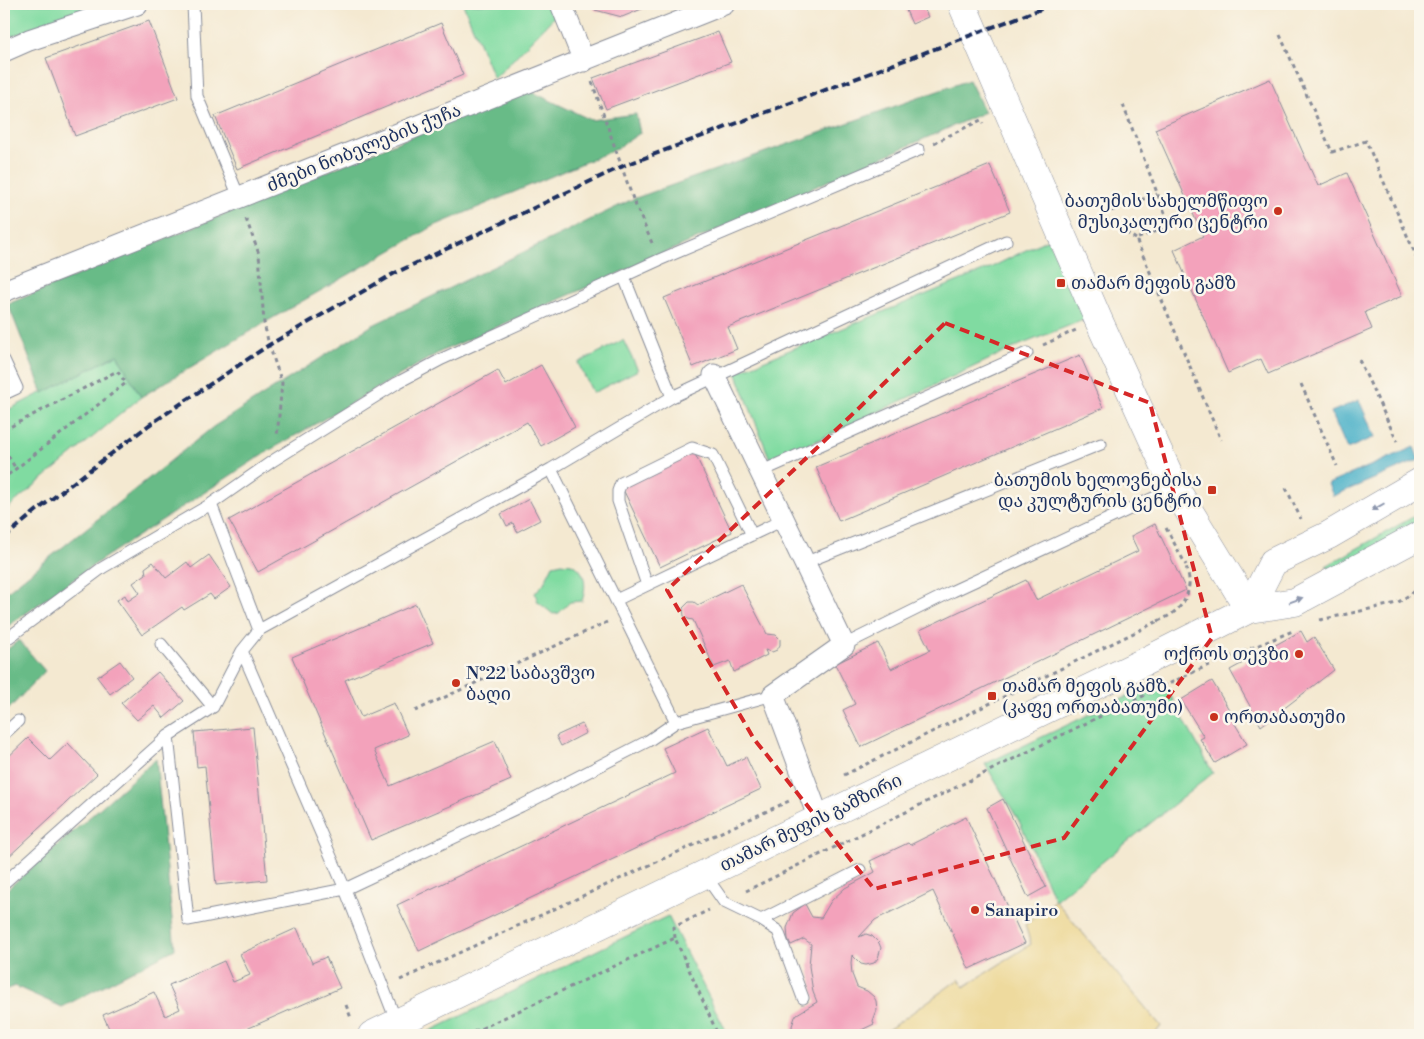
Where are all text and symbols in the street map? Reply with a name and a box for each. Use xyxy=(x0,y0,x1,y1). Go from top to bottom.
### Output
street label: ძმები ნობელების ქუჩა xyxy=(264,99,464,197)
place label: ბათუმის სახელმწიფო მუსიკალური ცენტრი xyxy=(1064,190,1268,234)
marker: ბათუმის სახელმწიფო მუსიკალური ცენტრი xyxy=(1272,205,1284,217)
place label: თამარ მეფის გამზ xyxy=(1071,272,1236,295)
marker: თამარ მეფის გამზ xyxy=(1055,277,1067,289)
place label: ბათუმის ხელოვნებისა და კულტურის ცენტრი xyxy=(994,469,1202,513)
marker: ბათუმის ხელოვნებისა და კულტურის ცენტრი xyxy=(1206,484,1218,496)
one-way arrow xyxy=(1372,502,1385,511)
one-way arrow xyxy=(1289,596,1304,604)
place label: ოქროს თევზი xyxy=(1164,643,1289,666)
marker: ოქროს თევზი xyxy=(1293,648,1305,660)
place label: №22 საბავშვო ბაღი xyxy=(466,662,595,706)
place label: თამარ მეფის გამზ. (კაფე ორთაბათუმი) xyxy=(1002,675,1183,719)
marker: №22 საბავშვო ბაღი xyxy=(450,677,462,689)
marker: თამარ მეფის გამზ. (კაფე ორთაბათუმი) xyxy=(986,690,998,702)
place label: ორთაბათუმი xyxy=(1224,706,1346,729)
marker: ორთაბათუმი xyxy=(1208,711,1220,723)
street label: თამარ მეფის გამზირი xyxy=(716,769,906,877)
place label: Sanapiro xyxy=(985,899,1058,922)
marker: Sanapiro xyxy=(969,904,981,916)

